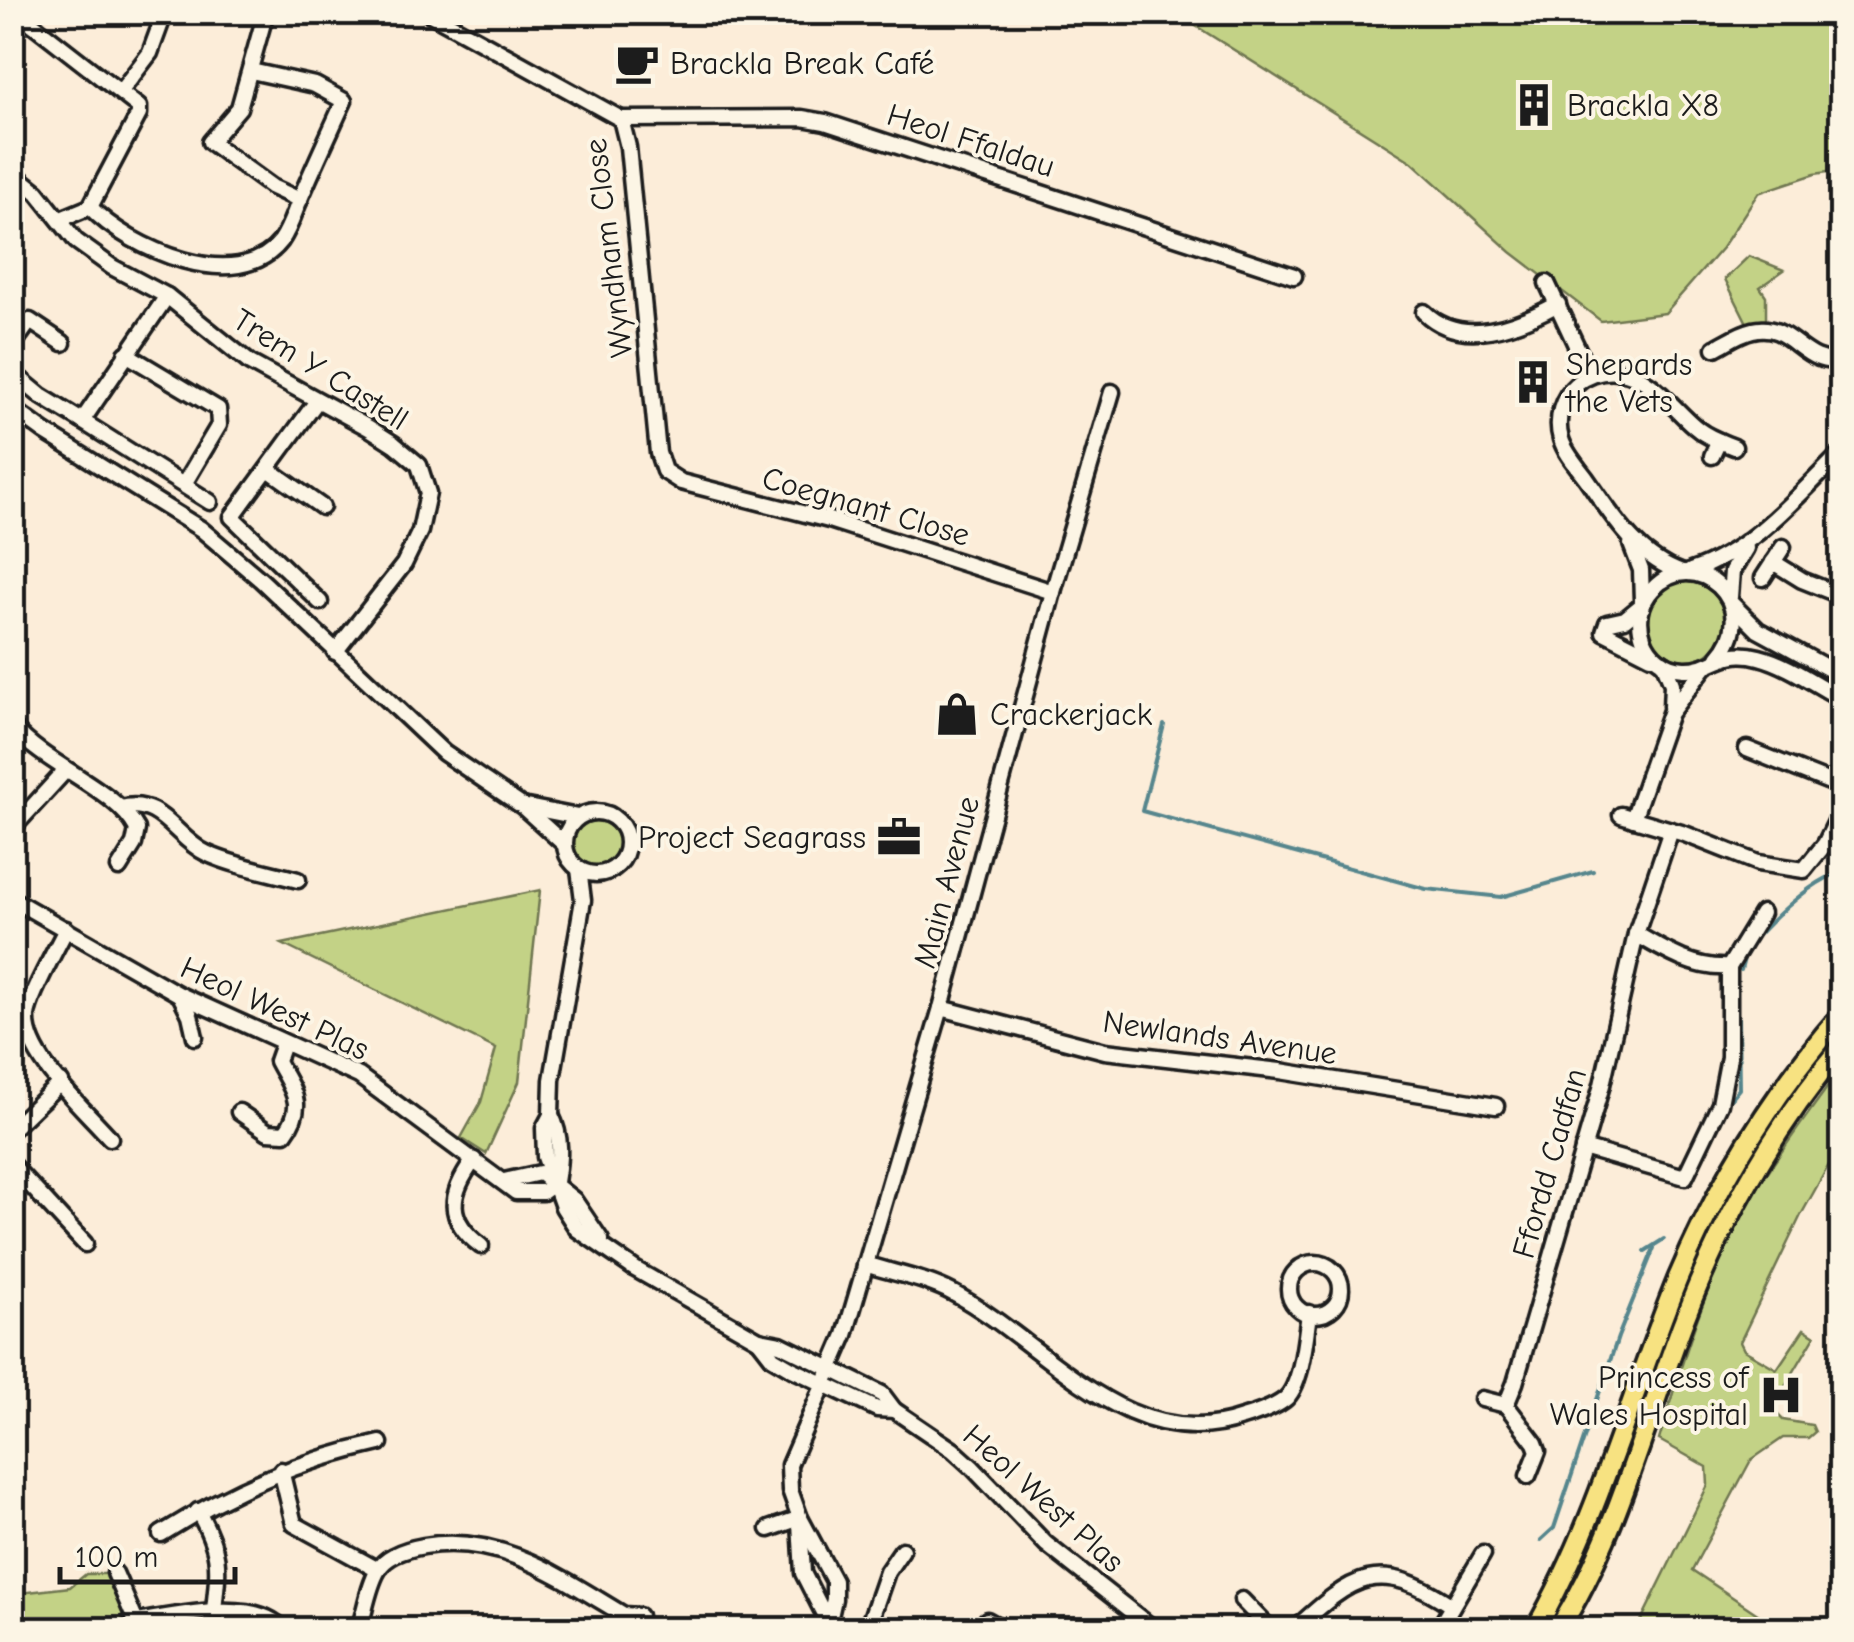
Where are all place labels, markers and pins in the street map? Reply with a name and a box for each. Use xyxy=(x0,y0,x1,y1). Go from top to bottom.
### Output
cafe icon: Brackla Break Café xyxy=(613,39,661,87)
place label: Brackla Break Café xyxy=(670,45,934,82)
building icon: Brackla X8 xyxy=(1510,81,1558,129)
place label: Brackla X8 xyxy=(1567,87,1719,124)
place label: Shepards the Vets xyxy=(1564,346,1692,420)
building icon: Shepards the Vets xyxy=(1509,358,1557,406)
shop icon: Crackerjack xyxy=(933,690,981,738)
place label: Crackerjack xyxy=(990,696,1153,733)
office icon: Project Seagrass xyxy=(875,813,923,861)
place label: Project Seagrass xyxy=(638,819,866,856)
place label: Princess of Wales Hospital xyxy=(1550,1359,1750,1433)
hospital icon: Princess of Wales Hospital xyxy=(1757,1371,1805,1419)

